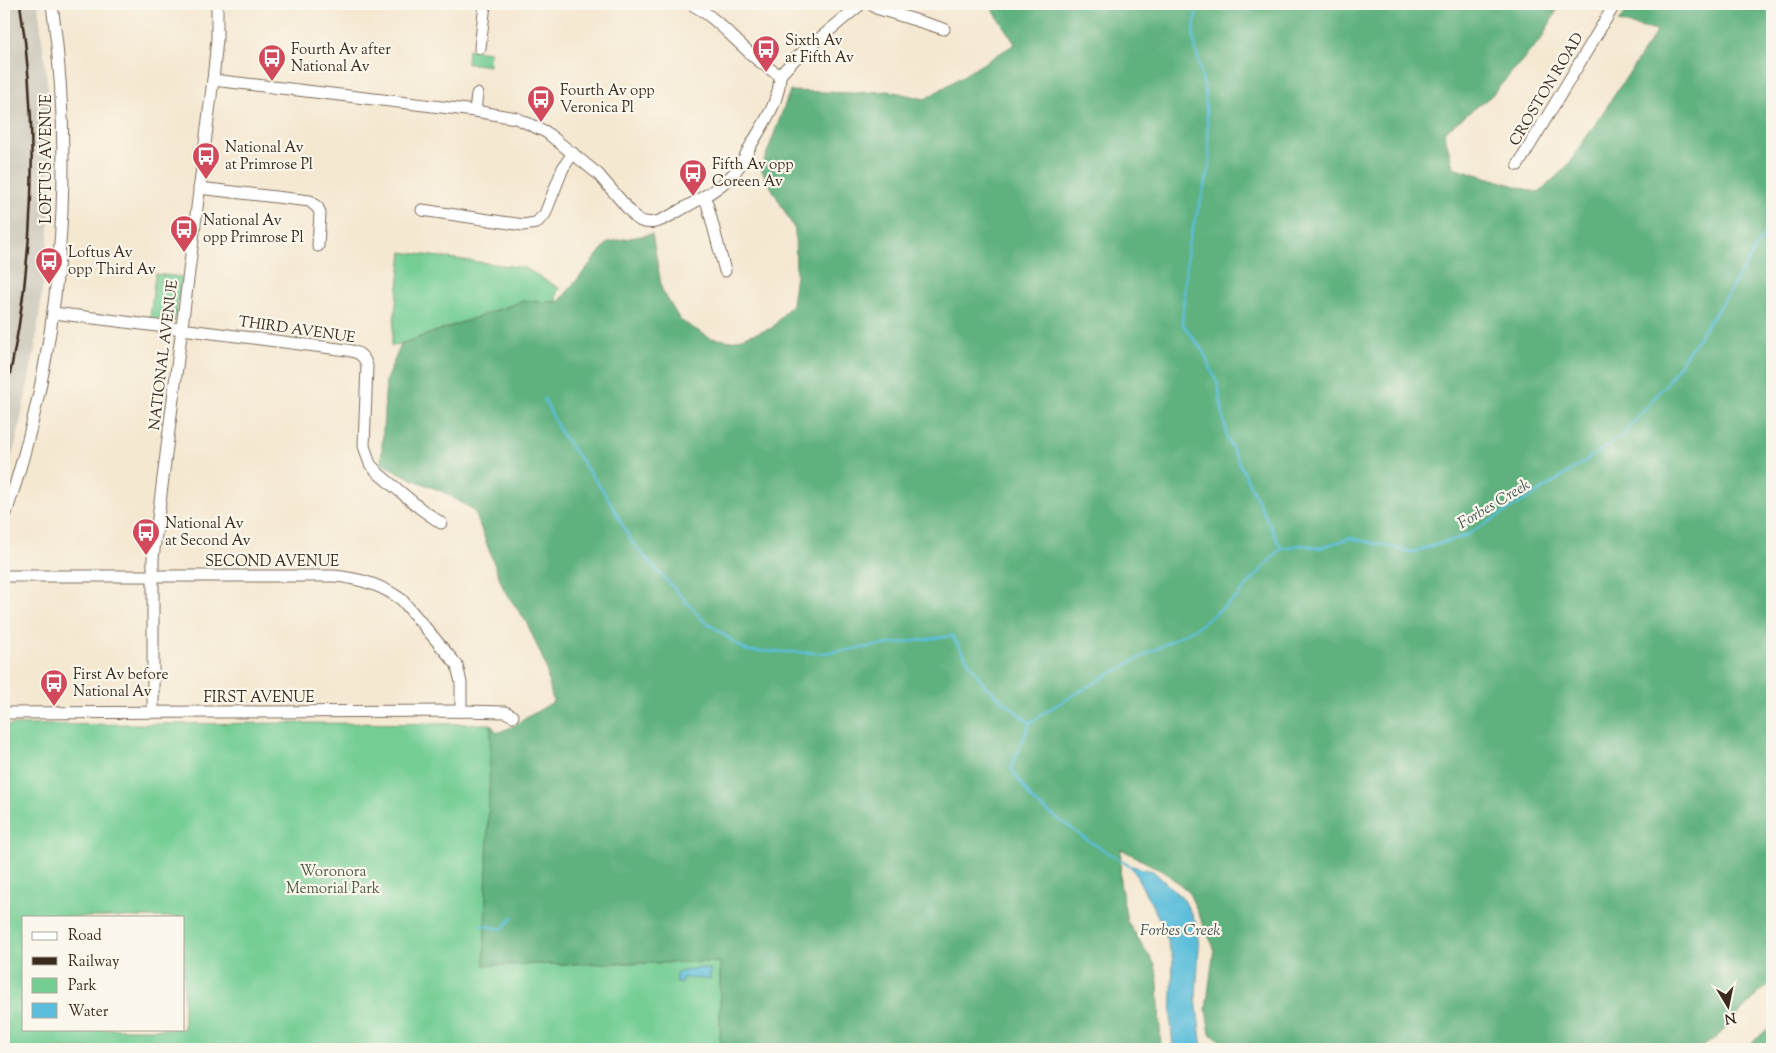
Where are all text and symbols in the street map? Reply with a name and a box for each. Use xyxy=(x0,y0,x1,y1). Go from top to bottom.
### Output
street label: CROSTON ROAD xyxy=(1505,29,1590,150)
place label: Sixth Av at Fifth Av xyxy=(785,31,854,69)
bus stop icon: Sixth Av at Fifth Av xyxy=(751,34,781,73)
place label: Fourth Av after National Av xyxy=(291,40,391,78)
bus stop icon: Fourth Av after National Av xyxy=(257,43,287,82)
place label: Fourth Av opp Veronica Pl xyxy=(560,81,655,119)
bus stop icon: Fourth Av opp Veronica Pl xyxy=(526,84,556,123)
street label: LOFTUS AVENUE xyxy=(37,94,58,224)
place label: National Av at Primrose Pl xyxy=(225,138,313,176)
bus stop icon: National Av at Primrose Pl xyxy=(191,141,221,180)
place label: Fifth Av opp Coreen Av xyxy=(712,155,794,193)
bus stop icon: Fifth Av opp Coreen Av xyxy=(678,158,708,197)
place label: National Av opp Primrose Pl xyxy=(203,211,304,249)
bus stop icon: National Av opp Primrose Pl xyxy=(169,214,199,253)
place label: Loftus Av opp Third Av xyxy=(68,243,156,281)
bus stop icon: Loftus Av opp Third Av xyxy=(34,246,64,285)
street label: NATIONAL AVENUE xyxy=(145,279,184,432)
street label: THIRD AVENUE xyxy=(237,312,357,349)
water label: Forbes Creek xyxy=(1454,474,1535,536)
place label: National Av at Second Av xyxy=(165,514,251,552)
bus stop icon: National Av at Second Av xyxy=(131,517,161,556)
street label: SECOND AVENUE xyxy=(205,552,339,573)
place label: First Av before National Av xyxy=(73,665,168,703)
bus stop icon: First Av before National Av xyxy=(39,668,69,707)
street label: FIRST AVENUE xyxy=(204,688,314,709)
park label: Woronora Memorial Park xyxy=(286,862,380,900)
legend xyxy=(22,916,185,1030)
water label: Forbes Creek xyxy=(1140,920,1220,943)
text: Road xyxy=(68,926,102,947)
text: Railway xyxy=(68,952,120,973)
text: Park xyxy=(68,976,97,997)
north arrow xyxy=(1704,980,1754,1030)
text: Water xyxy=(68,1002,109,1023)
text: N xyxy=(1723,1006,1737,1028)

